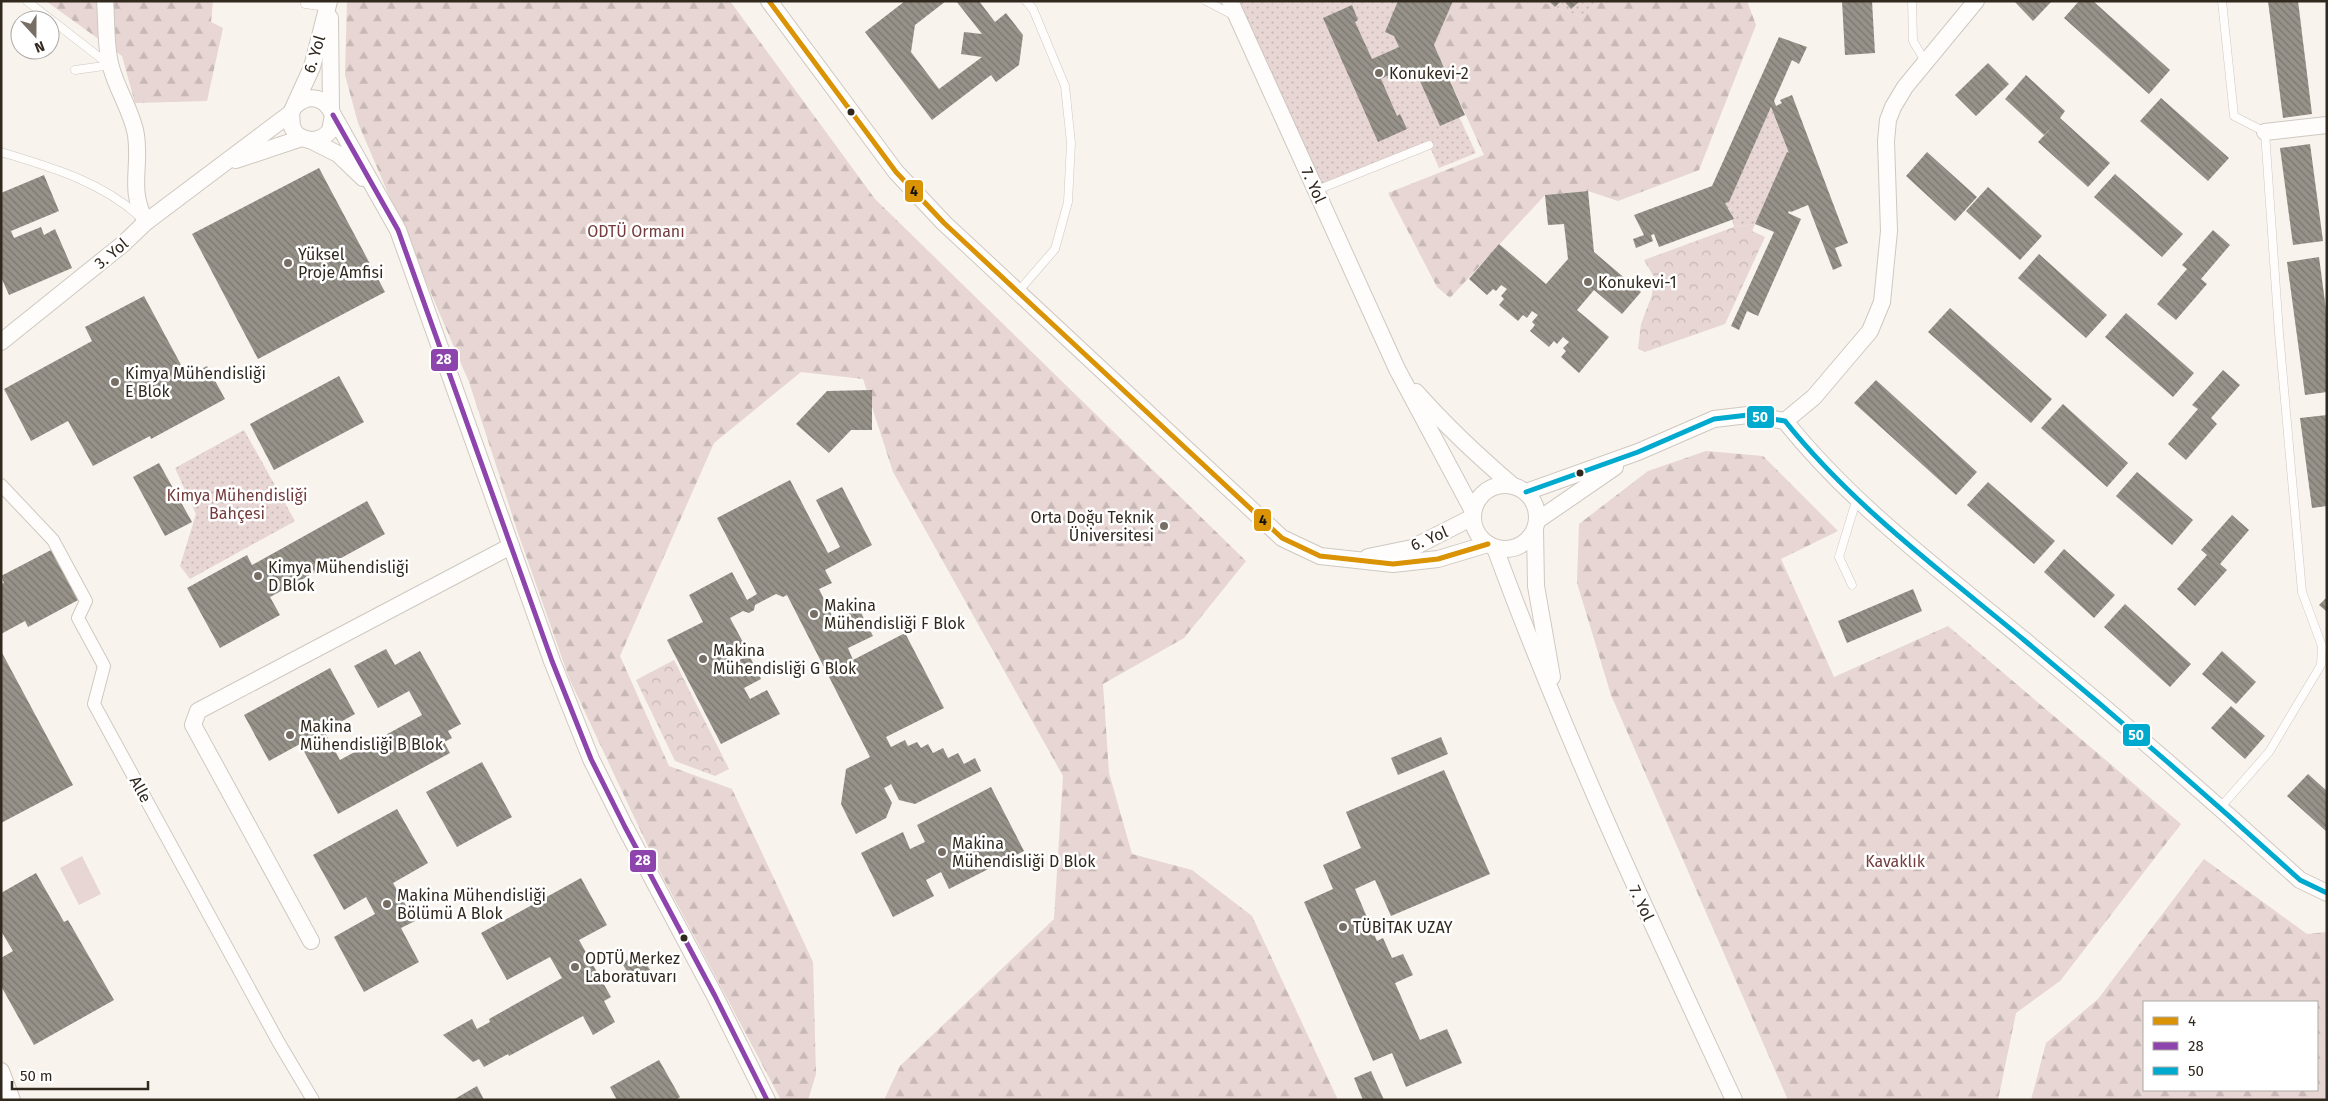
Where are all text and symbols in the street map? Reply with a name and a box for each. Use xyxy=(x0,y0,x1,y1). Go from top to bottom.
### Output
north arrow xyxy=(10,10,60,60)
street label: 6. Yol xyxy=(300,33,329,75)
text: N xyxy=(32,37,47,56)
place label: Konukevi-2 xyxy=(1389,64,1469,83)
marker: Konukevi-2 xyxy=(1373,67,1385,79)
unlabelled marker xyxy=(846,107,856,117)
street label: 7. Yol xyxy=(1297,164,1330,206)
line badge: 4 xyxy=(904,179,924,203)
text: 4 xyxy=(910,183,918,200)
park label: ODTÜ Ormanı xyxy=(587,222,685,241)
street label: 3. Yol xyxy=(91,234,132,273)
place label: Yüksel Proje Amfisi xyxy=(298,245,384,282)
marker: Yüksel Proje Amfisi xyxy=(282,257,294,269)
place label: Konukevi-1 xyxy=(1598,273,1677,292)
marker: Konukevi-1 xyxy=(1582,276,1594,288)
line badge: 28 xyxy=(430,348,459,372)
text: 28 xyxy=(436,351,452,368)
place label: Kimya Mühendisliği E Blok xyxy=(125,364,266,401)
marker: Kimya Mühendisliği E Blok xyxy=(109,376,121,388)
line badge: 50 xyxy=(1746,405,1775,429)
text: 50 xyxy=(1752,409,1768,426)
unlabelled marker xyxy=(1575,468,1585,478)
park label: Kimya Mühendisliği Bahçesi xyxy=(167,486,307,524)
place label: Orta Doğu Teknik Üniversitesi xyxy=(1030,508,1155,545)
line badge: 4 xyxy=(1253,508,1272,532)
text: 4 xyxy=(1259,512,1267,529)
marker: Orta Doğu Teknik Üniversitesi xyxy=(1158,520,1170,532)
street label: 6. Yol xyxy=(1408,522,1451,555)
place label: Kimya Mühendisliği D Blok xyxy=(268,558,409,595)
marker: Kimya Mühendisliği D Blok xyxy=(252,570,264,582)
place label: Makina Mühendisliği F Blok xyxy=(824,596,966,633)
marker: Makina Mühendisliği F Blok xyxy=(808,608,820,620)
place label: Makina Mühendisliği G Blok xyxy=(713,641,857,678)
marker: Makina Mühendisliği G Blok xyxy=(697,653,709,665)
place label: Makina Mühendisliği B Blok xyxy=(300,717,444,754)
line badge: 50 xyxy=(2122,723,2151,747)
text: 50 xyxy=(2128,727,2144,744)
marker: Makina Mühendisliği B Blok xyxy=(284,729,296,741)
street label: Alle xyxy=(126,773,155,806)
place label: Makina Mühendisliği D Blok xyxy=(952,834,1096,871)
marker: Makina Mühendisliği D Blok xyxy=(936,846,948,858)
line badge: 28 xyxy=(629,849,657,873)
text: 28 xyxy=(635,852,651,869)
park label: Kavaklık xyxy=(1865,852,1926,871)
street label: 7. Yol xyxy=(1625,882,1658,924)
place label: Makina Mühendisliği Bölümü A Blok xyxy=(397,886,546,923)
marker: Makina Mühendisliği Bölümü A Blok xyxy=(381,898,393,910)
place label: TÜBİTAK UZAY xyxy=(1353,917,1453,937)
marker: TÜBİTAK UZAY xyxy=(1337,921,1349,933)
unlabelled marker xyxy=(679,933,689,943)
place label: ODTÜ Merkez Laboratuvarı xyxy=(585,949,680,986)
marker: ODTÜ Merkez Laboratuvarı xyxy=(569,961,581,973)
legend xyxy=(2143,1001,2318,1091)
text: 4 xyxy=(2188,1012,2196,1030)
text: 28 xyxy=(2188,1037,2204,1055)
scale bar xyxy=(12,1058,149,1090)
text: 50 xyxy=(2188,1062,2204,1080)
text: 50 m xyxy=(20,1067,53,1085)

